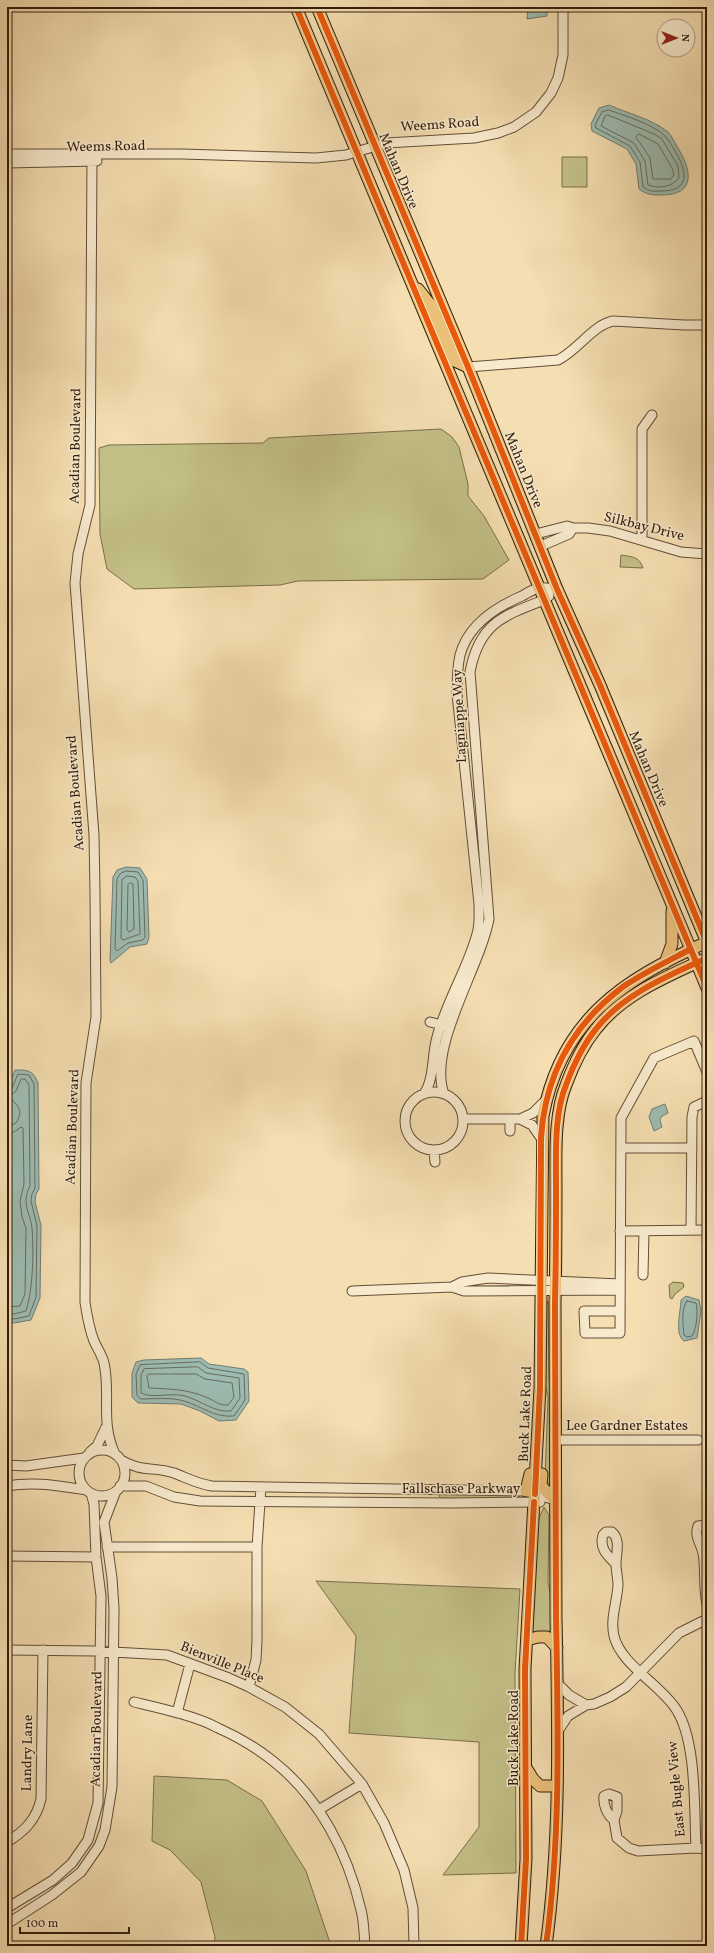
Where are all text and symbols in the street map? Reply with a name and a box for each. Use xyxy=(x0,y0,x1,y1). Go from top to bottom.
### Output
north arrow xyxy=(656,18,696,58)
text: N xyxy=(677,34,692,42)
street label: Weems Road xyxy=(400,113,480,137)
street label: Mahan Drive xyxy=(373,130,423,212)
street label: Weems Road xyxy=(66,137,146,157)
street label: Acadian Boulevard xyxy=(65,388,87,504)
street label: Mahan Drive xyxy=(499,429,547,511)
street label: Silkbay Drive xyxy=(602,508,686,546)
street label: Lagniappe Way xyxy=(448,668,472,763)
street label: Mahan Drive xyxy=(623,728,673,810)
street label: Acadian Boulevard xyxy=(62,734,90,851)
street label: Acadian Boulevard xyxy=(61,1069,85,1185)
street label: Buck Lake Road xyxy=(515,1365,537,1462)
street label: Lee Gardner Estates xyxy=(566,1417,688,1436)
street label: Fallschase Parkway xyxy=(402,1480,521,1499)
street label: Bienville Place xyxy=(177,1638,267,1689)
street label: Acadian Boulevard xyxy=(86,1671,108,1787)
street label: Buck Lake Road xyxy=(505,1690,524,1786)
street label: Landry Lane xyxy=(18,1714,38,1792)
street label: East Bugle View xyxy=(663,1740,691,1838)
scale bar xyxy=(20,1909,129,1935)
text: 100 m xyxy=(26,1916,59,1932)

